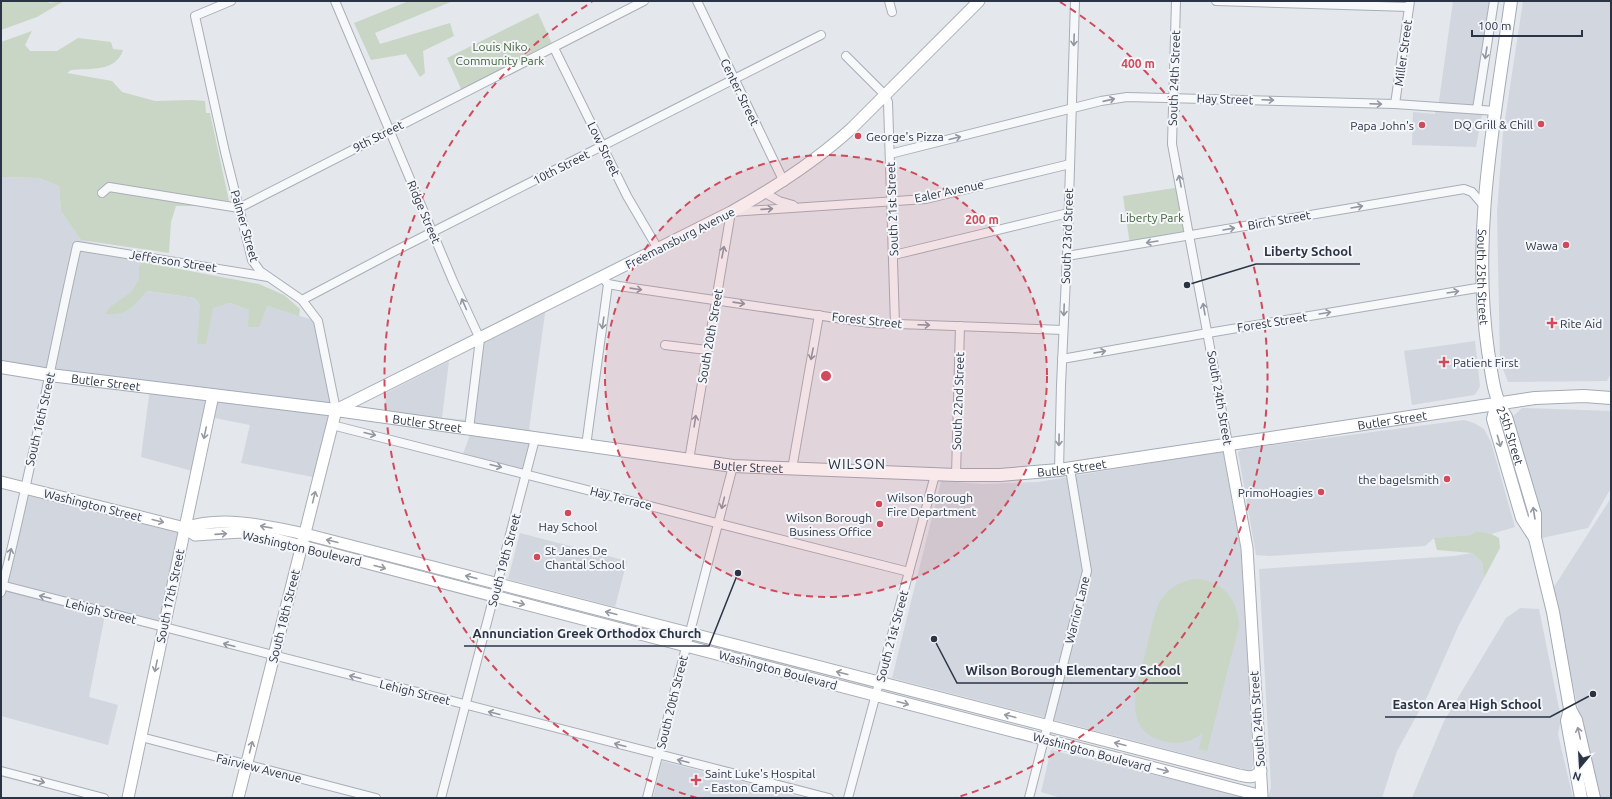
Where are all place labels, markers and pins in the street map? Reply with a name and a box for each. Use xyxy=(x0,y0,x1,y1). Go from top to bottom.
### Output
place label: DQ Grill & Chill xyxy=(1454,118,1533,131)
place label: Papa John's xyxy=(1350,119,1414,132)
marker: DQ Grill & Chill xyxy=(1536,119,1546,129)
marker: Papa John's xyxy=(1417,120,1427,130)
place label: George's Pizza xyxy=(866,130,944,143)
marker: George's Pizza xyxy=(853,131,863,141)
callout: Liberty School xyxy=(1256,239,1360,264)
place label: Wawa xyxy=(1526,239,1558,252)
marker: Wawa xyxy=(1561,240,1571,250)
place label: Rite Aid xyxy=(1560,317,1602,330)
marker: Rite Aid xyxy=(1547,318,1557,328)
marker: Patient First xyxy=(1438,356,1450,368)
place label: Patient First xyxy=(1453,356,1519,369)
centre of rings xyxy=(819,369,833,383)
place label: the bagelsmith xyxy=(1358,473,1439,486)
marker: the bagelsmith xyxy=(1442,474,1452,484)
place label: PrimoHoagies xyxy=(1238,486,1313,499)
marker: PrimoHoagies xyxy=(1316,487,1326,497)
place label: Wilson Borough Fire Department xyxy=(887,491,977,518)
marker: Wilson Borough Fire Department xyxy=(874,499,884,509)
marker: Hay School xyxy=(563,508,573,518)
place label: Wilson Borough Business Office xyxy=(786,511,872,538)
marker: Wilson Borough Business Office xyxy=(875,519,885,529)
place label: Hay School xyxy=(539,520,597,533)
place label: St Janes De Chantal School xyxy=(545,544,625,571)
marker: St Janes De Chantal School xyxy=(532,552,542,562)
callout: Annunciation Greek Orthodox Church xyxy=(464,621,709,646)
callout: Wilson Borough Elementary School xyxy=(957,658,1188,683)
callout: Easton Area High School xyxy=(1385,692,1550,717)
place label: Saint Luke's Hospital - Easton Campus xyxy=(705,767,815,794)
marker: Saint Luke's Hospital - Easton Campus xyxy=(690,774,702,786)

